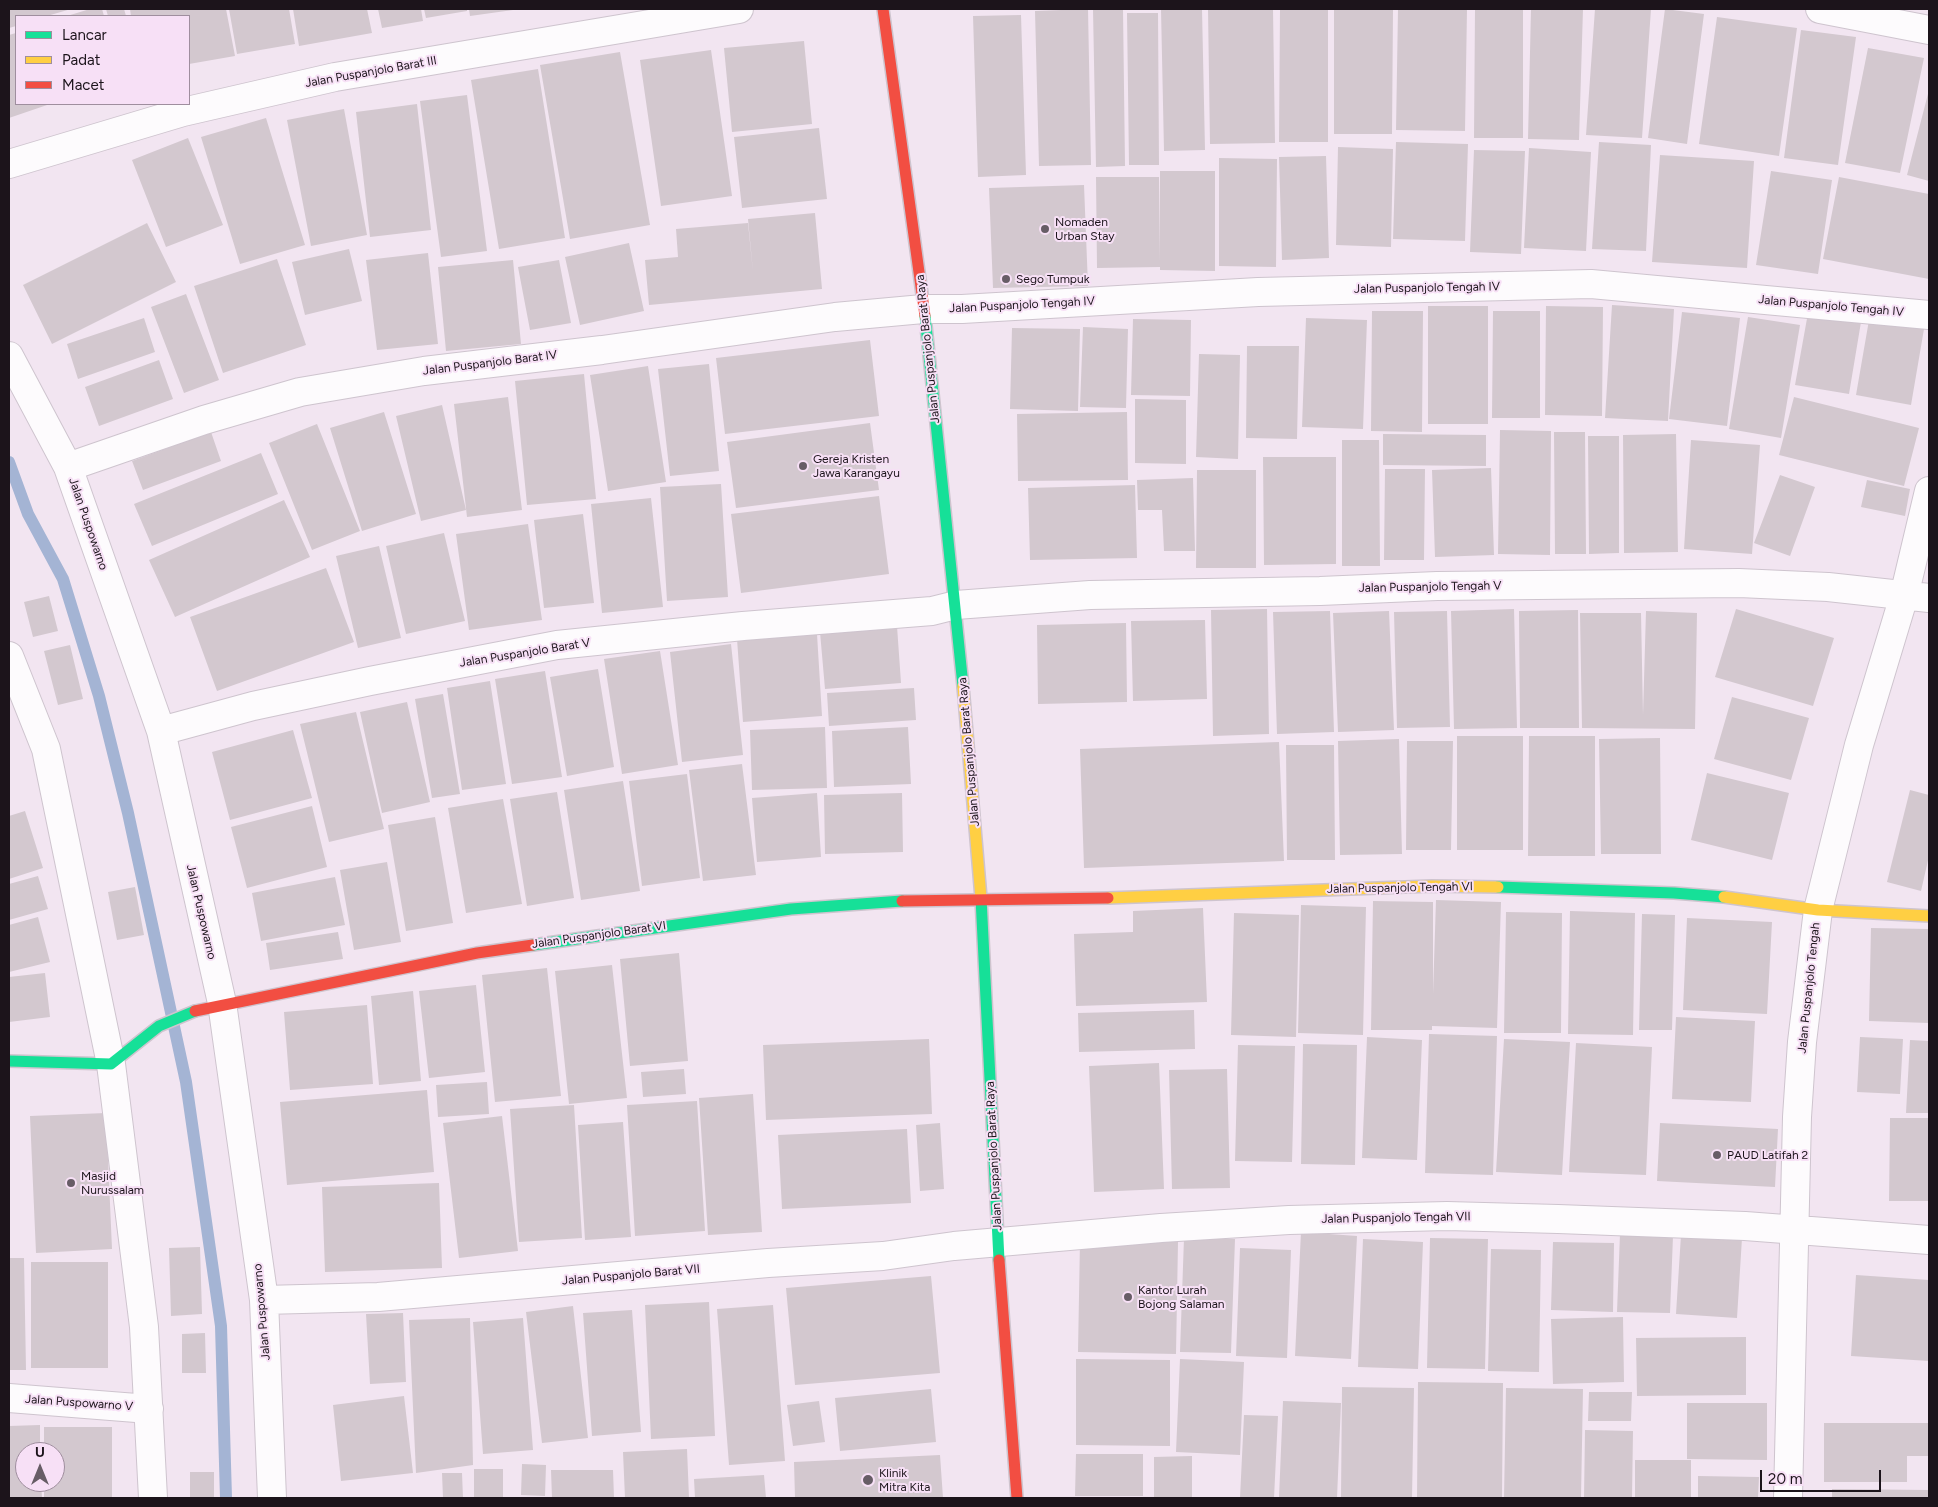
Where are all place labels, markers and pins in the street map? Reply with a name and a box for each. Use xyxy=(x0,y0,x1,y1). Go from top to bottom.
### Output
place label: Nomaden Urban Stay xyxy=(1055,215,1115,243)
marker: Nomaden Urban Stay xyxy=(1039,223,1051,235)
place label: Sego Tumpuk xyxy=(1016,272,1089,286)
marker: Sego Tumpuk xyxy=(1000,273,1012,285)
place label: Gereja Kristen Jawa Karangayu xyxy=(813,452,900,480)
marker: Gereja Kristen Jawa Karangayu xyxy=(797,460,809,472)
place label: PAUD Latifah 2 xyxy=(1727,1148,1808,1162)
marker: PAUD Latifah 2 xyxy=(1711,1149,1723,1161)
place label: Masjid Nurussalam xyxy=(81,1169,144,1197)
marker: Masjid Nurussalam xyxy=(65,1177,77,1189)
place label: Kantor Lurah Bojong Salaman xyxy=(1138,1283,1224,1311)
marker: Kantor Lurah Bojong Salaman xyxy=(1122,1291,1134,1303)
place label: Klinik Mitra Kita xyxy=(879,1466,930,1494)
marker: Klinik Mitra Kita xyxy=(861,1473,875,1487)

